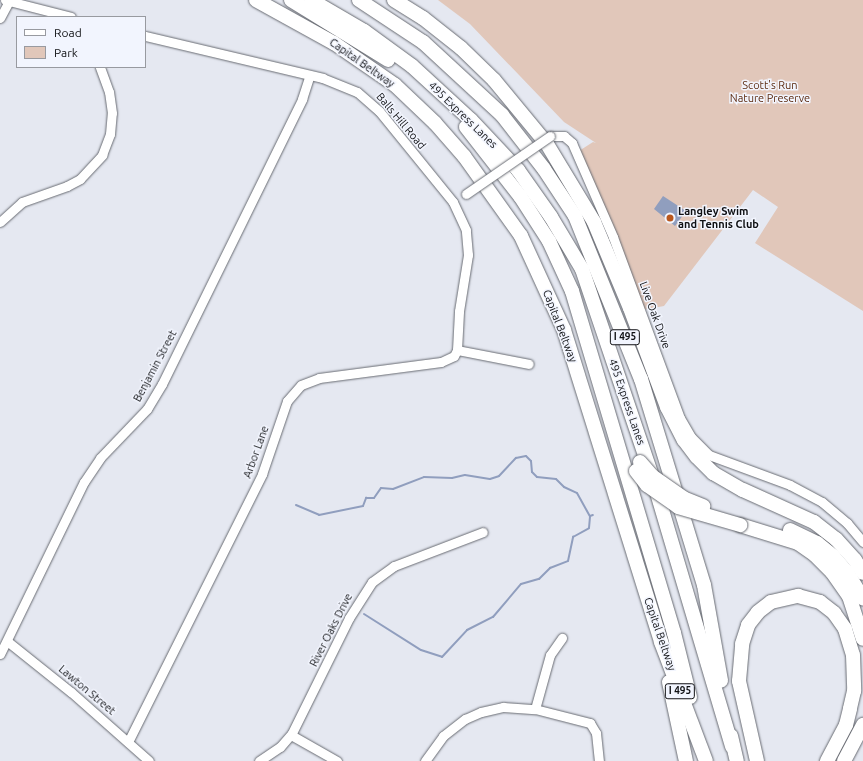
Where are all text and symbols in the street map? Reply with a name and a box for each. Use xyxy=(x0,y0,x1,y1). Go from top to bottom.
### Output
legend xyxy=(16,16,146,68)
text: Road xyxy=(54,26,82,39)
street label: Capital Beltway xyxy=(327,36,397,90)
text: Park xyxy=(54,46,78,59)
street label: 495 Express Lanes xyxy=(426,79,500,151)
park label: Scott's Run Nature Preserve xyxy=(730,79,810,105)
street label: Balls Hill Road xyxy=(374,90,428,152)
place label: Langley Swim and Tennis Club xyxy=(678,205,759,231)
marker: Langley Swim and Tennis Club xyxy=(665,213,675,223)
street label: Live Oak Drive xyxy=(637,280,673,350)
street label: Capital Beltway xyxy=(540,288,580,364)
street label: Benjamin Street xyxy=(131,328,179,404)
road number: I 495 xyxy=(609,329,641,345)
street label: 495 Express Lanes xyxy=(606,357,648,447)
street label: Arbor Lane xyxy=(240,424,272,480)
street label: River Oaks Drive xyxy=(307,591,355,669)
street label: Capital Beltway xyxy=(641,596,679,672)
street label: Lawton Street xyxy=(56,662,118,718)
road number: I 495 xyxy=(664,683,696,699)

